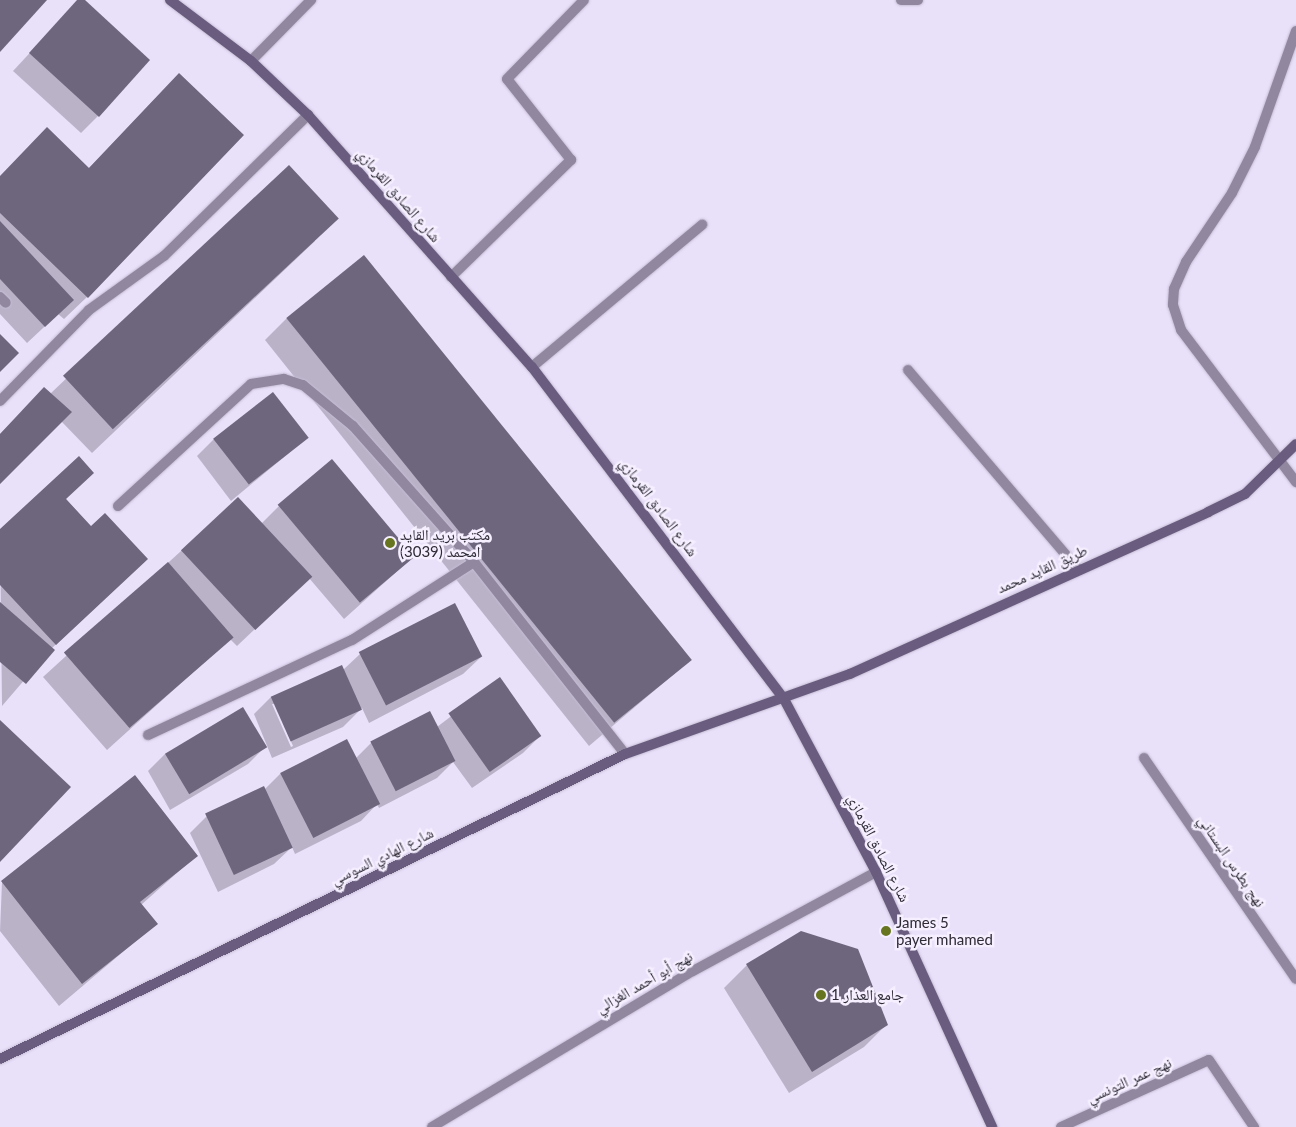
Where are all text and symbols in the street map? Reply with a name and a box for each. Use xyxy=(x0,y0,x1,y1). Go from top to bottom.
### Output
street label: شارع الصادق القرمازي xyxy=(353,144,445,246)
street label: شارع الصادق القرمازي xyxy=(616,454,702,560)
place label: مكتب بريد القايد امحمد (3039) xyxy=(400,525,490,560)
marker: مكتب بريد القايد امحمد (3039) xyxy=(384,537,396,549)
street label: طريق القايد محمد xyxy=(994,541,1090,597)
street label: شارع الصادق القرمازي xyxy=(844,791,914,905)
street label: نهج بطرس البستاني xyxy=(1195,812,1269,910)
street label: شارع الهادي السوسي xyxy=(328,823,436,889)
place label: James 5 payer mhamed xyxy=(896,913,993,948)
marker: James 5 payer mhamed xyxy=(880,925,892,937)
street label: نهج أبو أحمد الغزالي xyxy=(592,947,696,1017)
place label: جامع العذار 1 xyxy=(831,986,904,1004)
marker: جامع العذار 1 xyxy=(815,989,827,1001)
street label: نهج عمر التونسي xyxy=(1084,1053,1174,1107)

